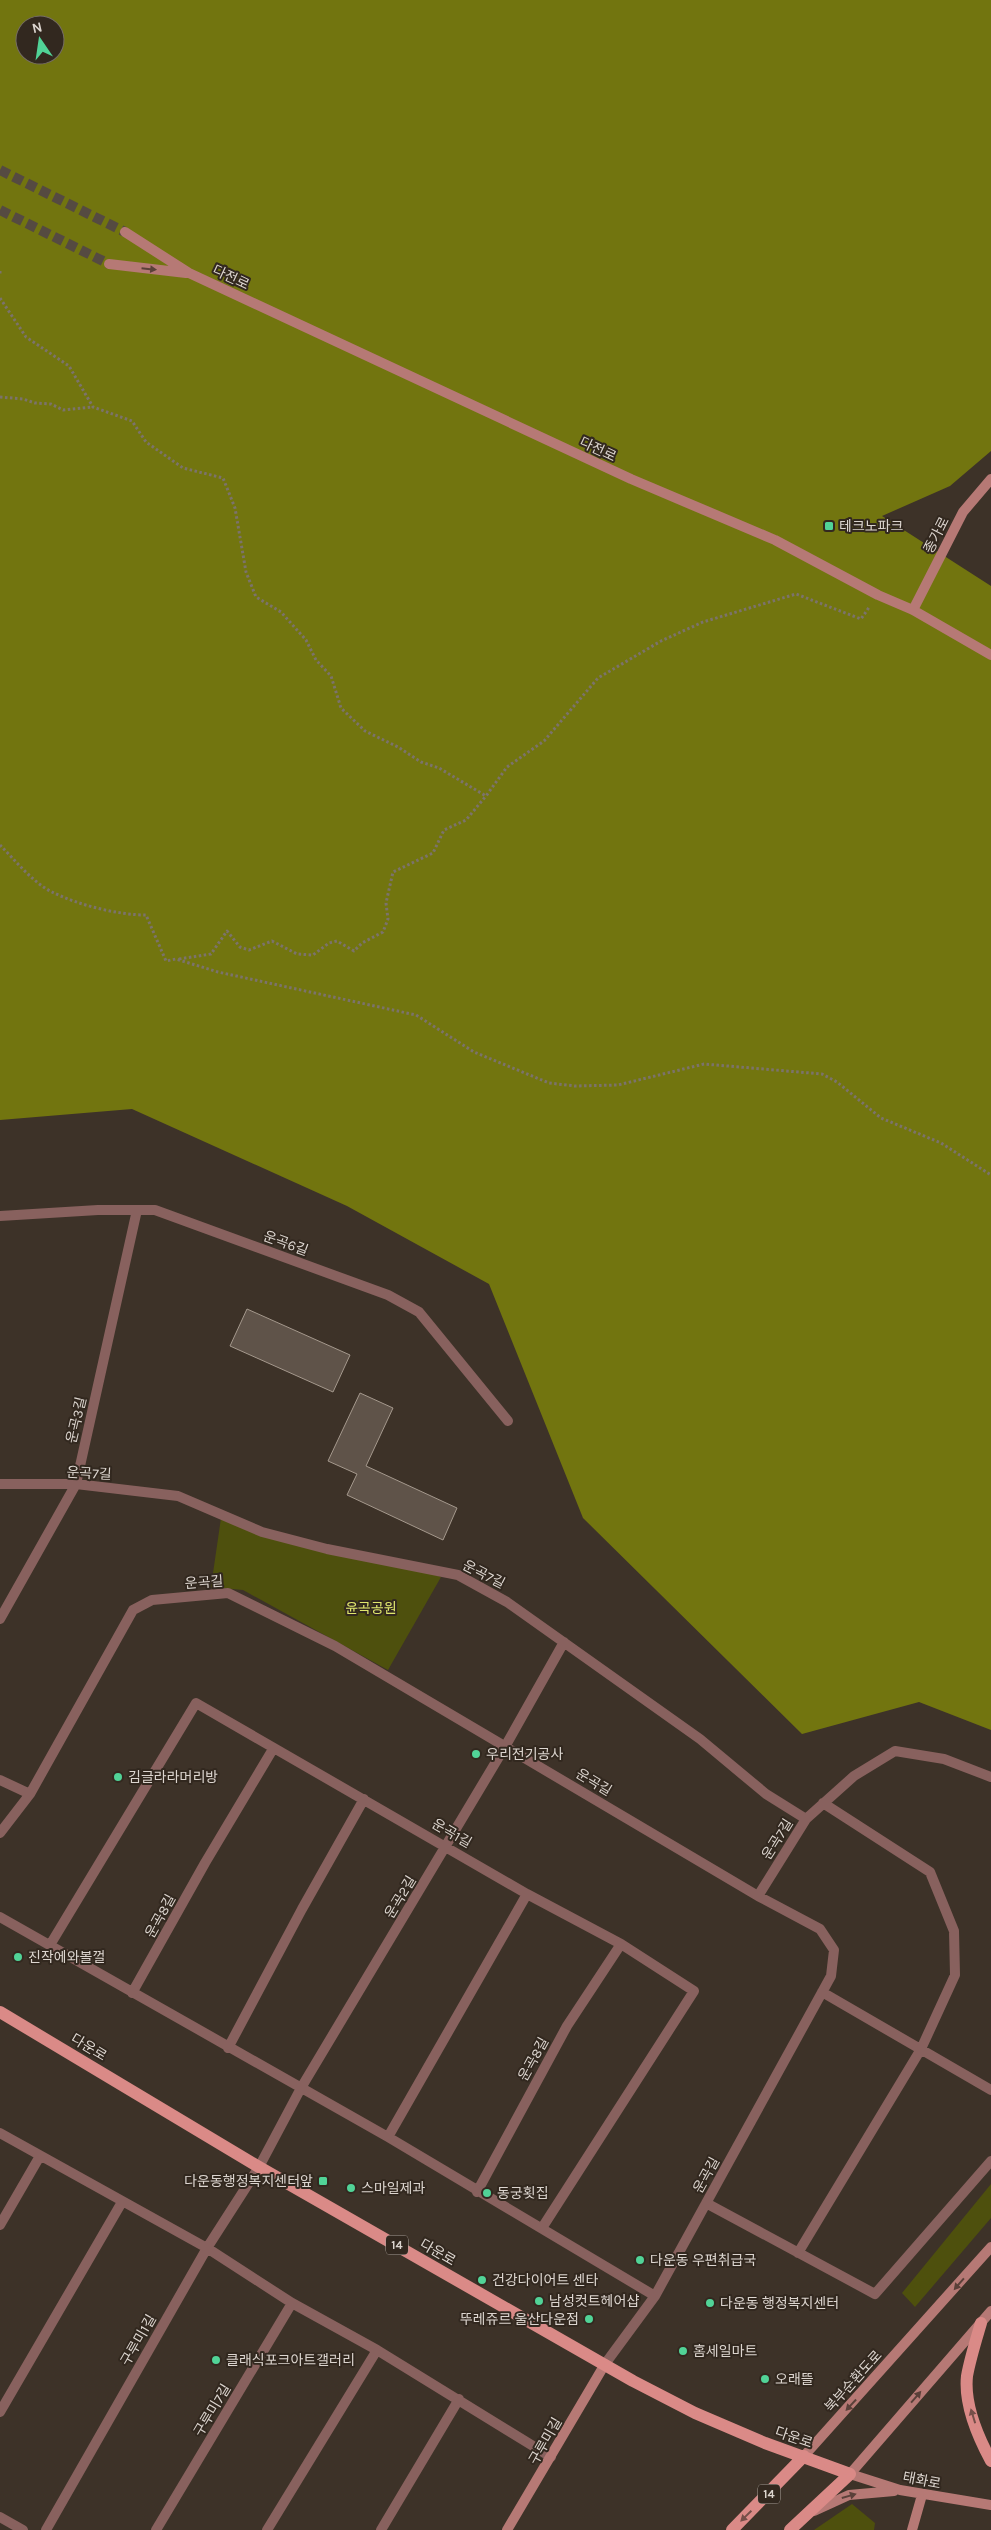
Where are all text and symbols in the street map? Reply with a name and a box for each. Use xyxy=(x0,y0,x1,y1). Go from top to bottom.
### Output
north arrow xyxy=(15,15,65,65)
text: N xyxy=(30,18,44,37)
street label: 다전로 xyxy=(210,262,252,293)
one-way arrow xyxy=(141,265,157,273)
street label: 다전로 xyxy=(577,434,619,465)
street label: 종가로 xyxy=(920,514,953,556)
place label: 테크노파크 xyxy=(839,518,904,535)
marker: 테크노파크 xyxy=(823,520,835,532)
street label: 운곡6길 xyxy=(261,1228,311,1259)
street label: 운곡3길 xyxy=(63,1395,90,1445)
street label: 운곡7길 xyxy=(66,1464,112,1483)
street label: 운곡7길 xyxy=(460,1557,508,1592)
street label: 운곡길 xyxy=(184,1573,224,1592)
park label: 윤곡공원 xyxy=(345,1600,397,1617)
place label: 우리전기공사 xyxy=(486,1746,563,1763)
marker: 우리전기공사 xyxy=(470,1748,482,1760)
street label: 운곡길 xyxy=(573,1765,615,1800)
place label: 김글라라머리방 xyxy=(128,1769,218,1786)
marker: 김글라라머리방 xyxy=(112,1771,124,1783)
street label: 운곡1길 xyxy=(429,1815,475,1852)
street label: 운곡7길 xyxy=(758,1816,797,1863)
street label: 운곡2길 xyxy=(381,1873,420,1922)
street label: 운곡8길 xyxy=(142,1891,179,1941)
place label: 진작에와볼껄 xyxy=(28,1949,105,1966)
marker: 진작에와볼껄 xyxy=(12,1951,24,1963)
street label: 다운로 xyxy=(68,2030,110,2065)
street label: 운곡8길 xyxy=(515,2034,552,2084)
street label: 운곡길 xyxy=(690,2154,723,2196)
place label: 다운동행정복지센터앞 xyxy=(184,2173,313,2190)
marker: 다운동행정복지센터앞 xyxy=(317,2175,329,2187)
place label: 스마일제과 xyxy=(361,2180,426,2197)
marker: 스마일제과 xyxy=(345,2182,357,2194)
place label: 동궁횟집 xyxy=(497,2185,549,2202)
marker: 동궁횟집 xyxy=(481,2187,493,2199)
street label: 다운로 xyxy=(417,2235,459,2270)
road number: 14 xyxy=(386,2236,408,2254)
place label: 다운동 우편취급국 xyxy=(650,2252,756,2269)
marker: 다운동 우편취급국 xyxy=(634,2254,646,2266)
place label: 건강다이어트 센타 xyxy=(492,2272,598,2289)
marker: 건강다이어트 센타 xyxy=(476,2274,488,2286)
one-way arrow xyxy=(953,2277,965,2289)
place label: 남성컷트헤어샵 xyxy=(549,2293,639,2310)
marker: 남성컷트헤어샵 xyxy=(533,2295,545,2307)
place label: 다운동 행정복지센터 xyxy=(720,2295,839,2312)
marker: 다운동 행정복지센터 xyxy=(704,2297,716,2309)
place label: 뚜레쥬르 울산다운점 xyxy=(460,2311,579,2328)
street label: 구루미1길 xyxy=(117,2312,160,2369)
marker: 뚜레쥬르 울산다운점 xyxy=(583,2313,595,2325)
place label: 홈세일마트 xyxy=(693,2343,758,2360)
marker: 홈세일마트 xyxy=(677,2345,689,2357)
street label: 북부순환도로 xyxy=(821,2347,886,2416)
place label: 클래식포크아트갤러리 xyxy=(226,2352,355,2369)
marker: 클래식포크아트갤러리 xyxy=(210,2354,222,2366)
place label: 오래뜰 xyxy=(775,2371,814,2388)
marker: 오래뜰 xyxy=(759,2373,771,2385)
street label: 구루미7길 xyxy=(190,2381,235,2440)
one-way arrow xyxy=(910,2392,922,2404)
one-way arrow xyxy=(845,2399,857,2411)
one-way arrow xyxy=(968,2408,976,2423)
street label: 구루미길 xyxy=(525,2415,566,2468)
street label: 다운로 xyxy=(773,2423,815,2452)
street label: 태화로 xyxy=(901,2468,943,2493)
road number: 14 xyxy=(758,2484,780,2504)
one-way arrow xyxy=(842,2492,857,2500)
one-way arrow xyxy=(740,2510,752,2522)

